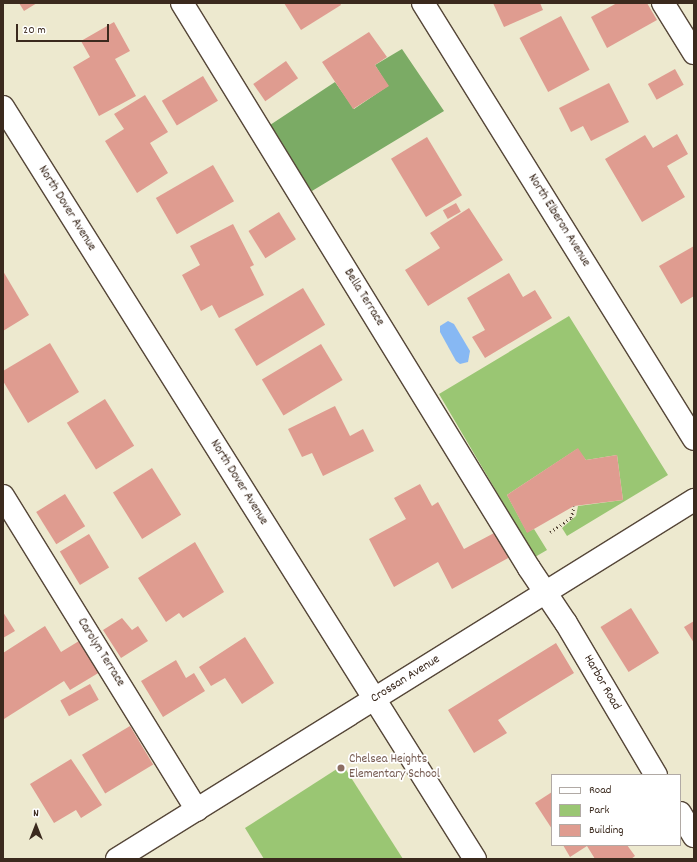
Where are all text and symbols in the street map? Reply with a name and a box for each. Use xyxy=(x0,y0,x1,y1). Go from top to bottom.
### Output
scale bar xyxy=(18,16,111,42)
text: 20 m xyxy=(23,22,46,39)
street label: North Dover Avenue xyxy=(33,163,99,255)
street label: North Elberon Avenue xyxy=(523,172,593,270)
street label: Bella Terrace xyxy=(339,266,387,330)
street label: North Dover Avenue xyxy=(205,437,271,529)
street label: Carolyn Terrace xyxy=(73,616,127,690)
street label: Crossan Avenue xyxy=(369,653,443,707)
street label: Harbor Road xyxy=(579,653,623,713)
place label: Chelsea Heights Elementary School xyxy=(349,753,440,784)
marker: Chelsea Heights Elementary School xyxy=(336,763,346,773)
legend xyxy=(551,774,681,846)
text: Road xyxy=(589,782,611,799)
text: Park xyxy=(589,802,609,819)
north arrow xyxy=(16,806,56,846)
text: N xyxy=(33,806,39,822)
text: Building xyxy=(589,822,624,839)

